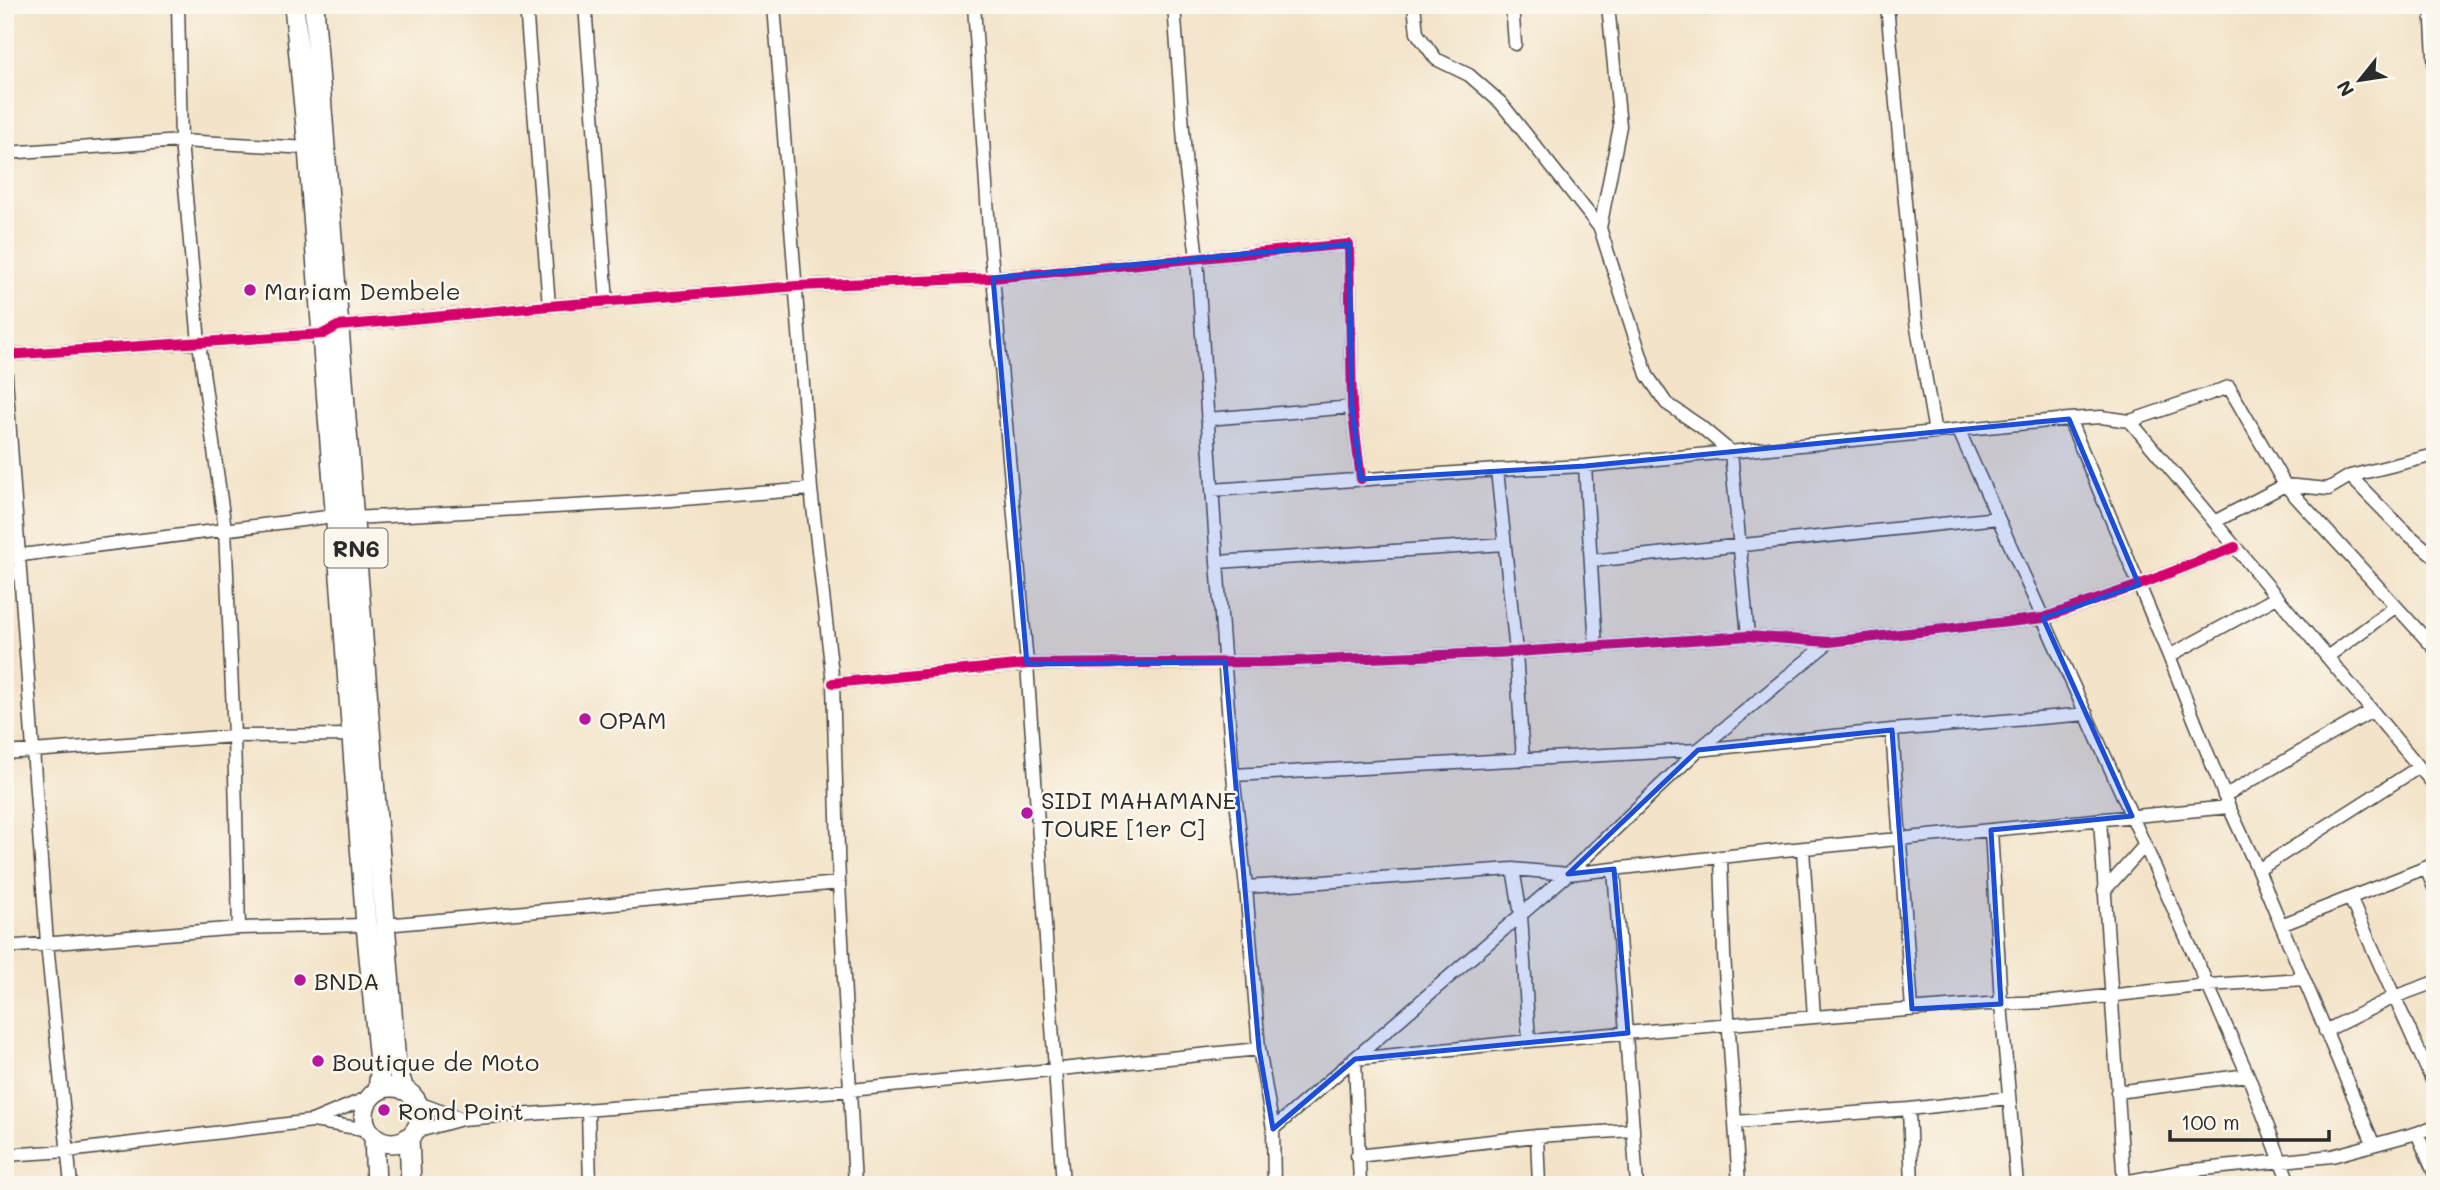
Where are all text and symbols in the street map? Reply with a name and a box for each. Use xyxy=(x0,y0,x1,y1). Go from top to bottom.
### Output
north arrow xyxy=(2324,46,2394,116)
text: N xyxy=(2330,76,2359,101)
place label: Mariam Dembele xyxy=(264,275,461,306)
marker: Mariam Dembele xyxy=(242,282,258,298)
road number: RN6 xyxy=(324,528,388,568)
place label: OPAM xyxy=(599,704,667,735)
marker: OPAM xyxy=(577,711,593,727)
place label: SIDI MAHAMANE TOURE [1er C] xyxy=(1041,784,1236,843)
marker: SIDI MAHAMANE TOURE [1er C] xyxy=(1019,805,1035,821)
place label: BNDA xyxy=(314,965,380,996)
marker: BNDA xyxy=(292,972,308,988)
place label: Boutique de Moto xyxy=(332,1046,539,1077)
marker: Boutique de Moto xyxy=(310,1053,326,1069)
place label: Rond Point xyxy=(398,1095,524,1126)
scale bar xyxy=(2170,1099,2330,1143)
marker: Rond Point xyxy=(376,1102,392,1118)
text: 100 m xyxy=(2181,1108,2240,1135)

